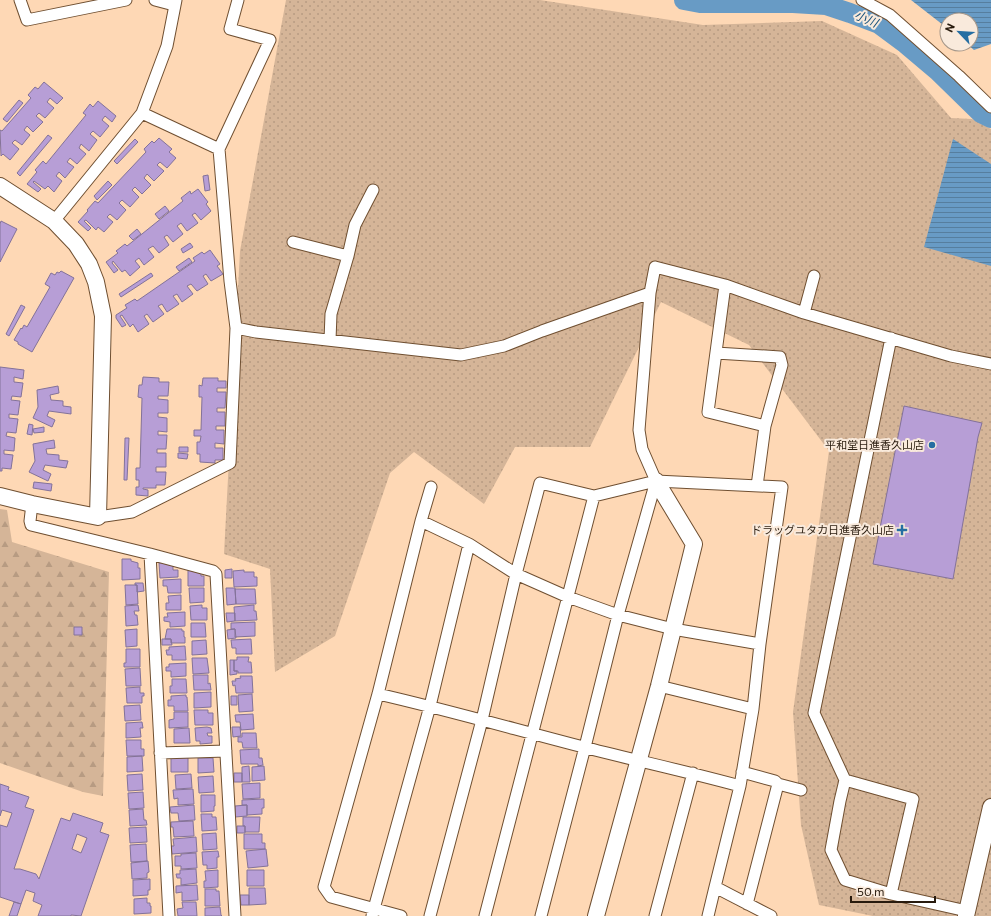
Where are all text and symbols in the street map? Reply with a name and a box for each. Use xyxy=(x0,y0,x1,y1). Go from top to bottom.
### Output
water label: 小川 xyxy=(853,7,882,30)
north arrow xyxy=(939,12,979,52)
text: N xyxy=(942,21,957,34)
place label: 平和堂日進香久山店 xyxy=(825,438,924,451)
marker: 平和堂日進香久山店 xyxy=(927,440,937,450)
place label: ドラッグユタカ日進香久山店 xyxy=(751,523,894,536)
marker: ドラッグユタカ日進香久山店 xyxy=(897,525,907,535)
scale bar xyxy=(851,878,935,904)
text: 50 m xyxy=(857,884,885,898)

